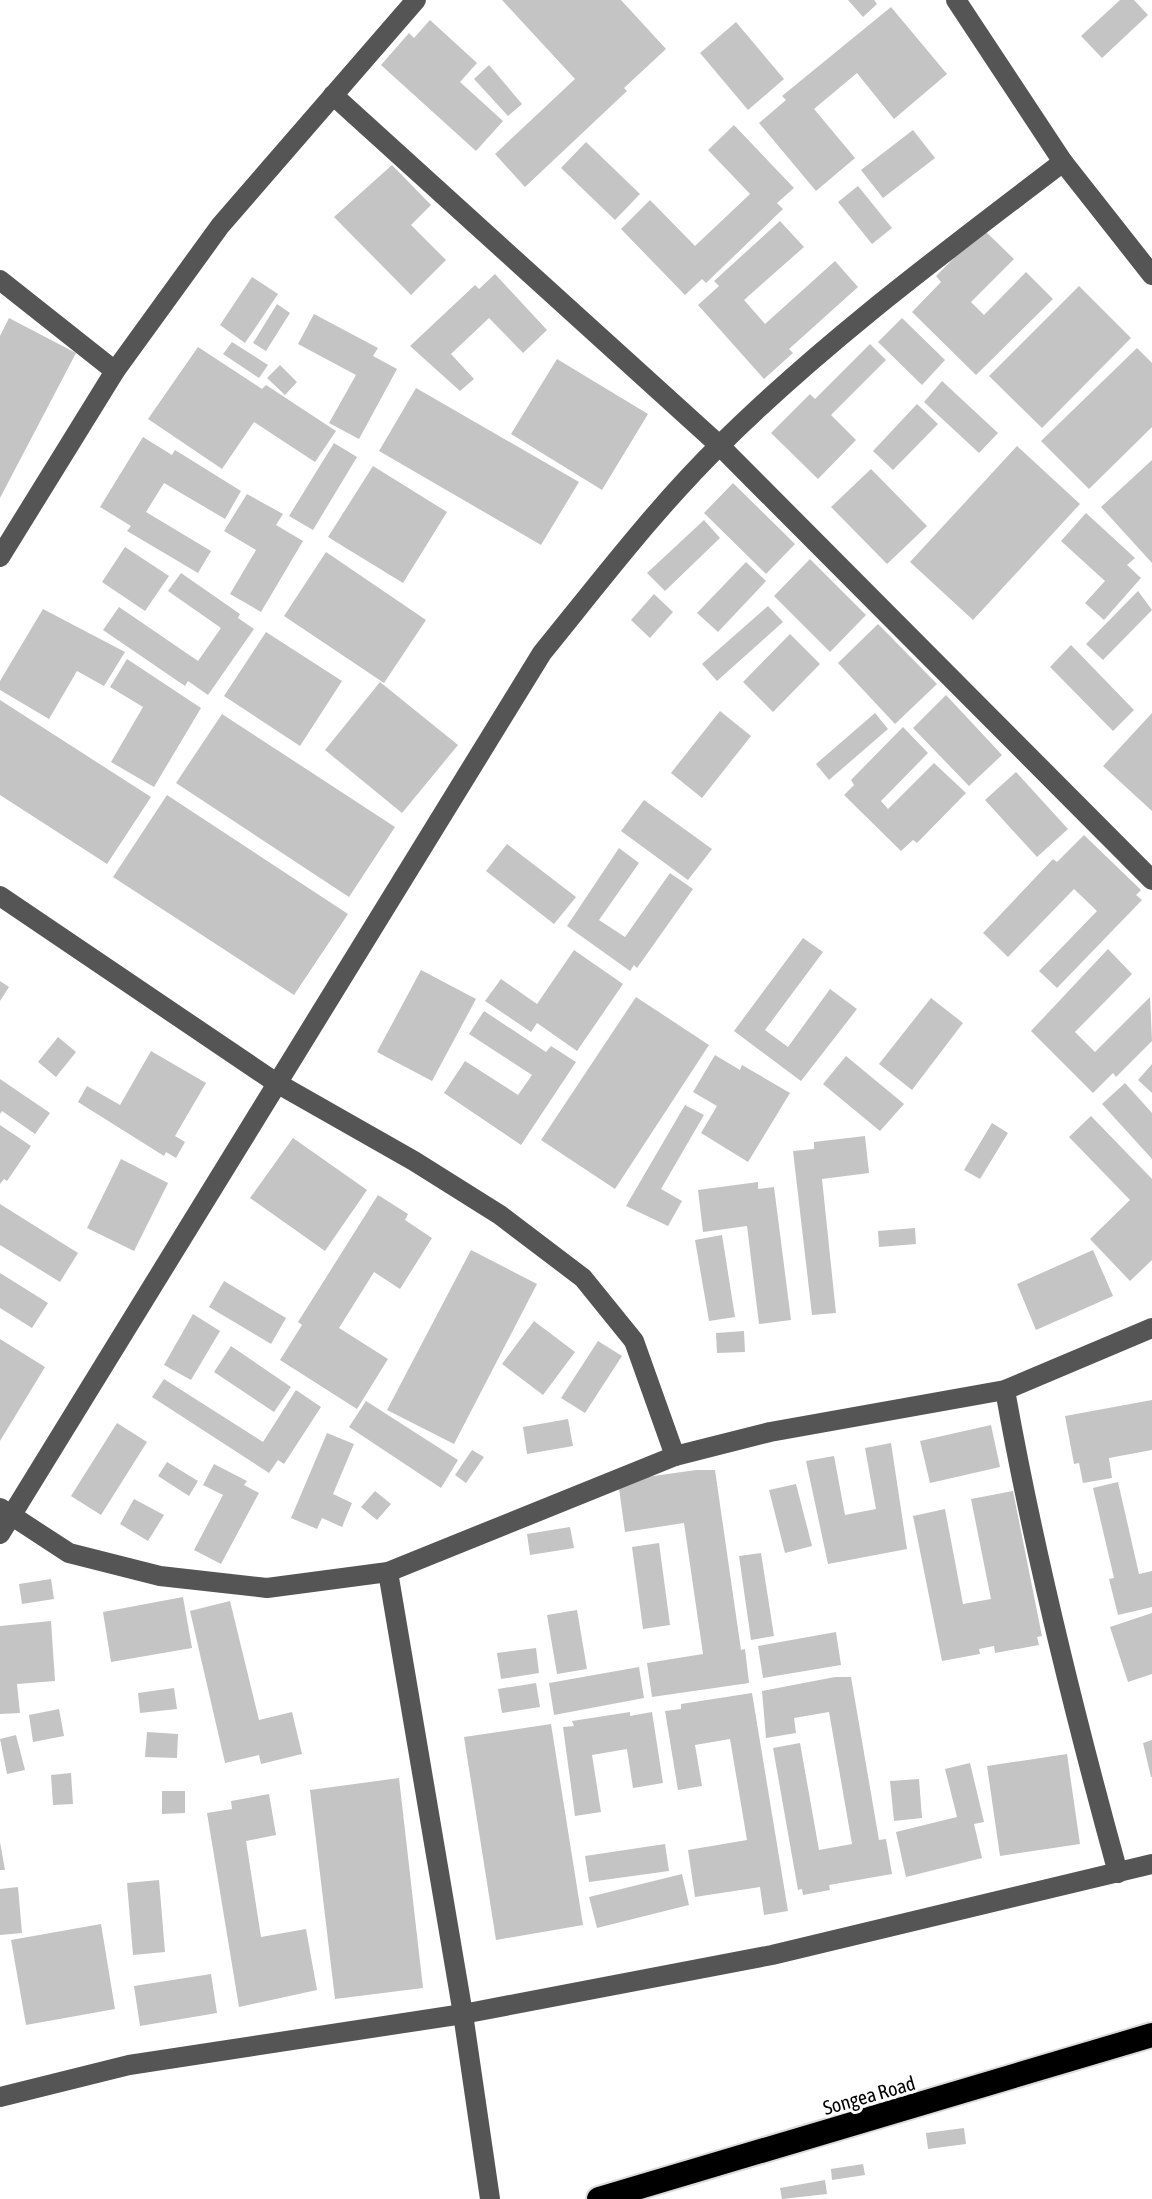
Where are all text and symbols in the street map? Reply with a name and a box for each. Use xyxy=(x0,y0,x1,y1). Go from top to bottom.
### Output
street label: Songea Road xyxy=(820,2071,918,2119)

